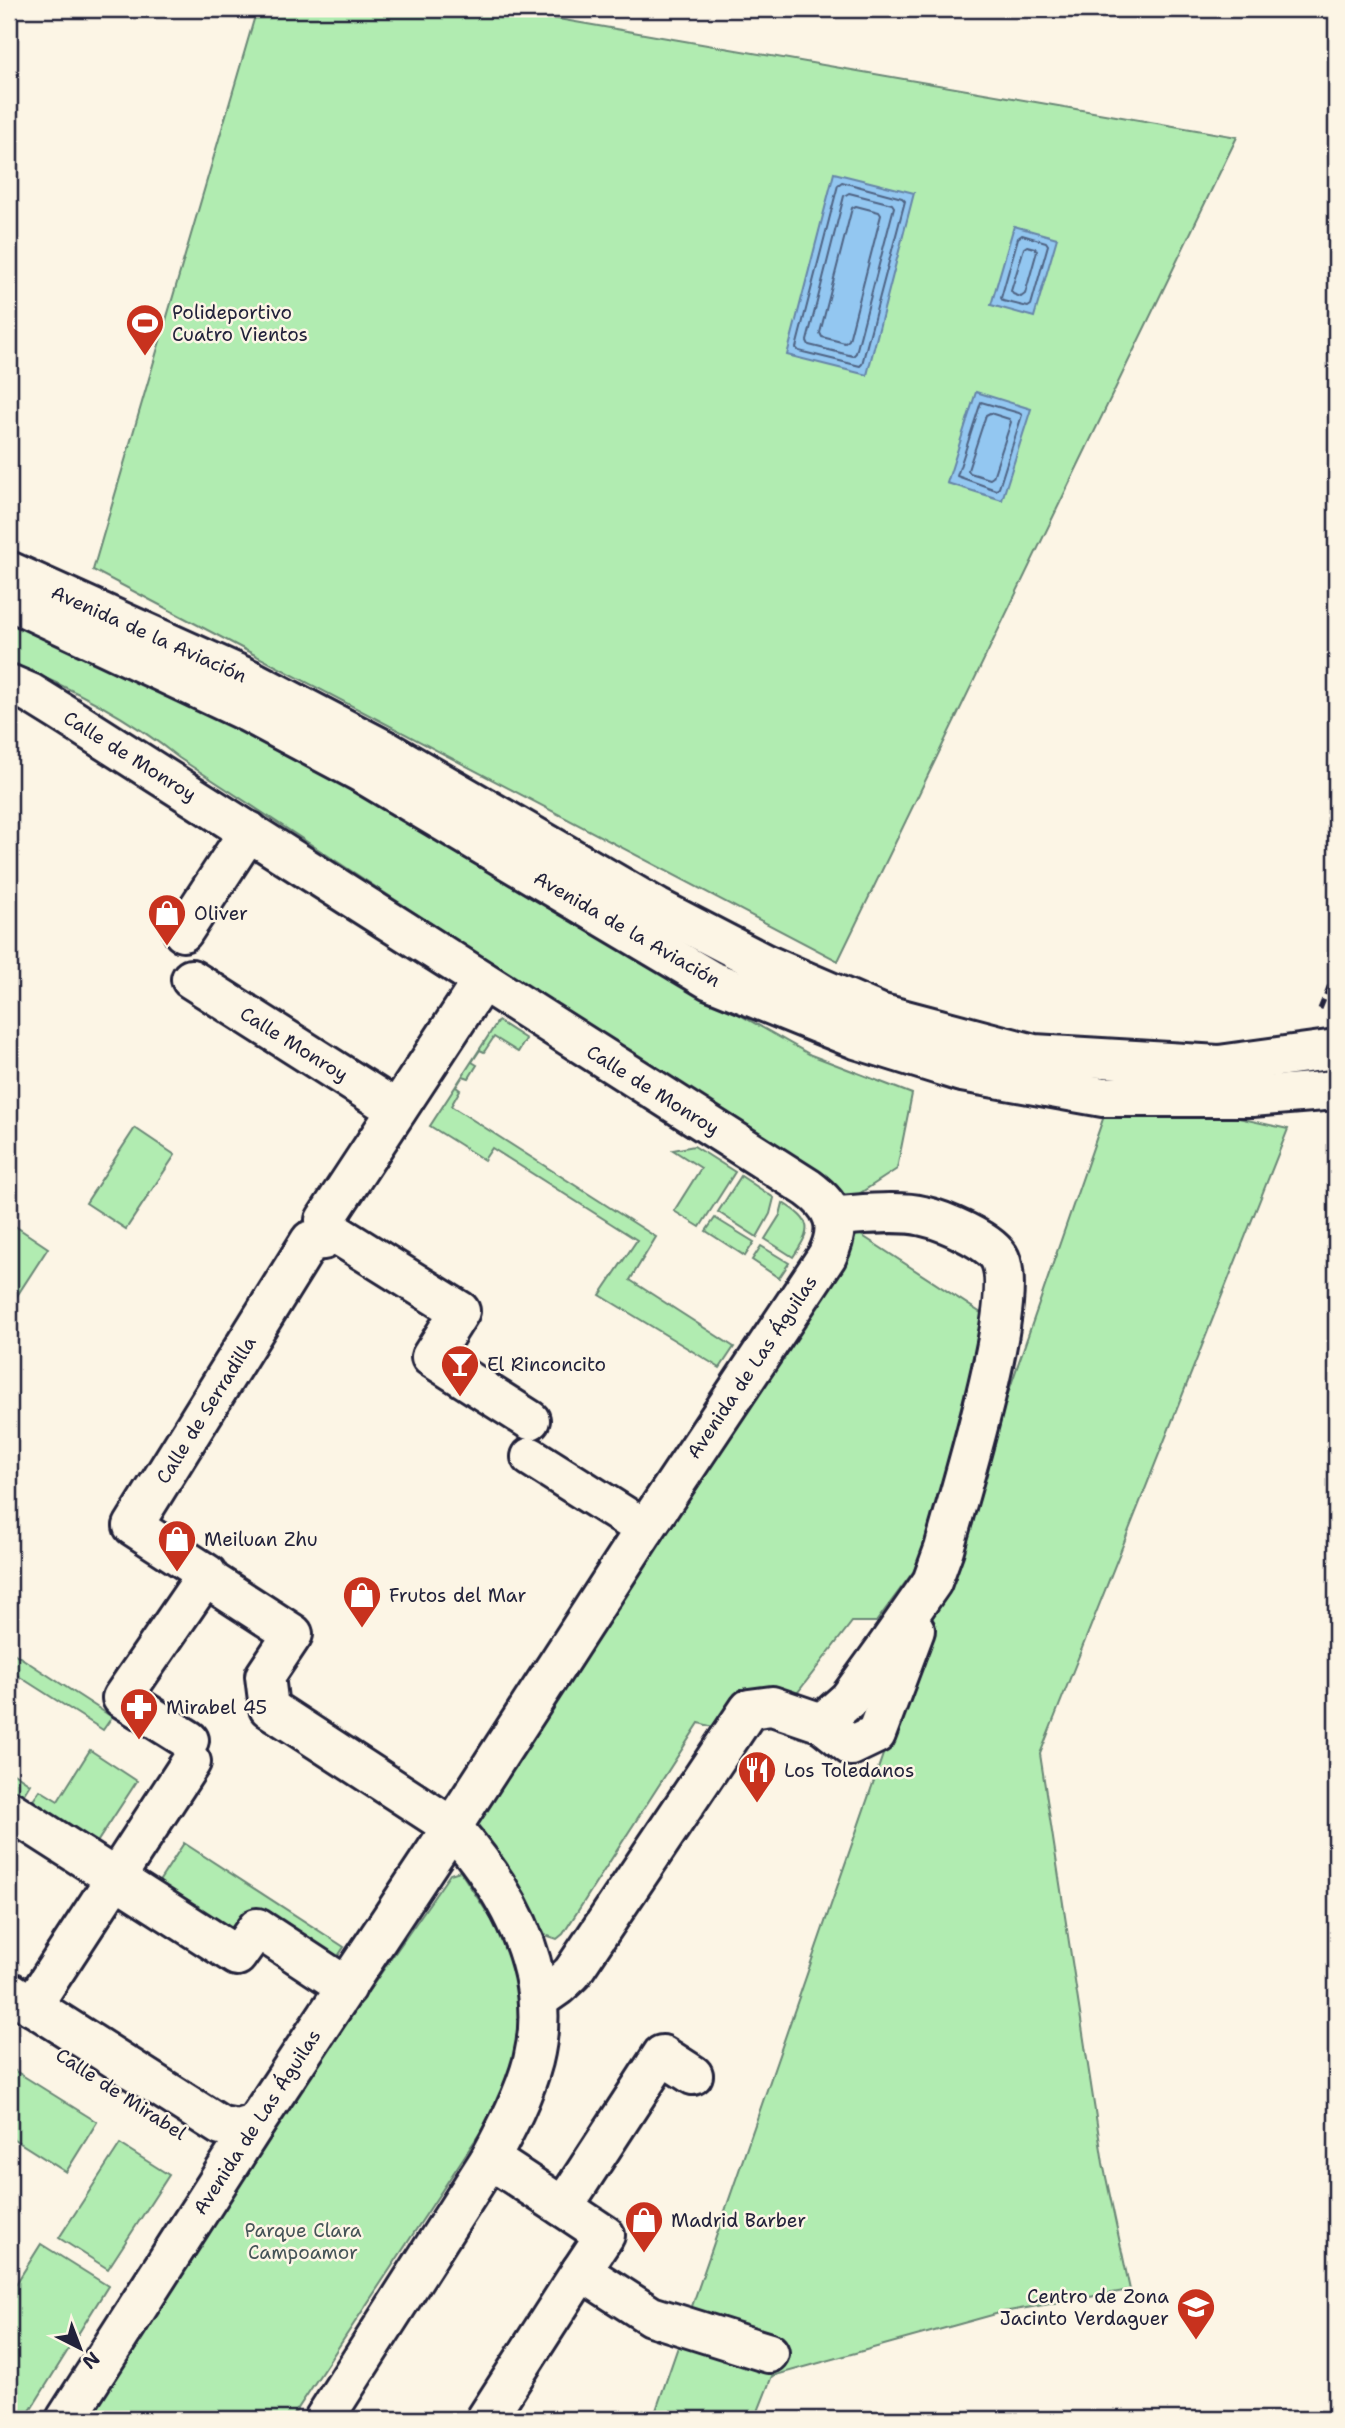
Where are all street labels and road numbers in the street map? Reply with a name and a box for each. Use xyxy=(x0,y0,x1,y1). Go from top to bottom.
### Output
street label: Avenida de la Aviación xyxy=(47,580,251,688)
street label: Calle de Monroy xyxy=(59,705,201,807)
street label: Avenida de la Aviación xyxy=(529,865,725,993)
street label: Calle Monroy xyxy=(235,1001,353,1087)
street label: Calle de Monroy xyxy=(582,1039,724,1141)
street label: Avenida de Las Águilas xyxy=(680,1270,823,1464)
street label: Calle de Serradilla xyxy=(150,1331,262,1489)
street label: Avenida de Las Águilas xyxy=(187,2024,326,2219)
street label: Calle de Mirabel xyxy=(51,2042,191,2146)

